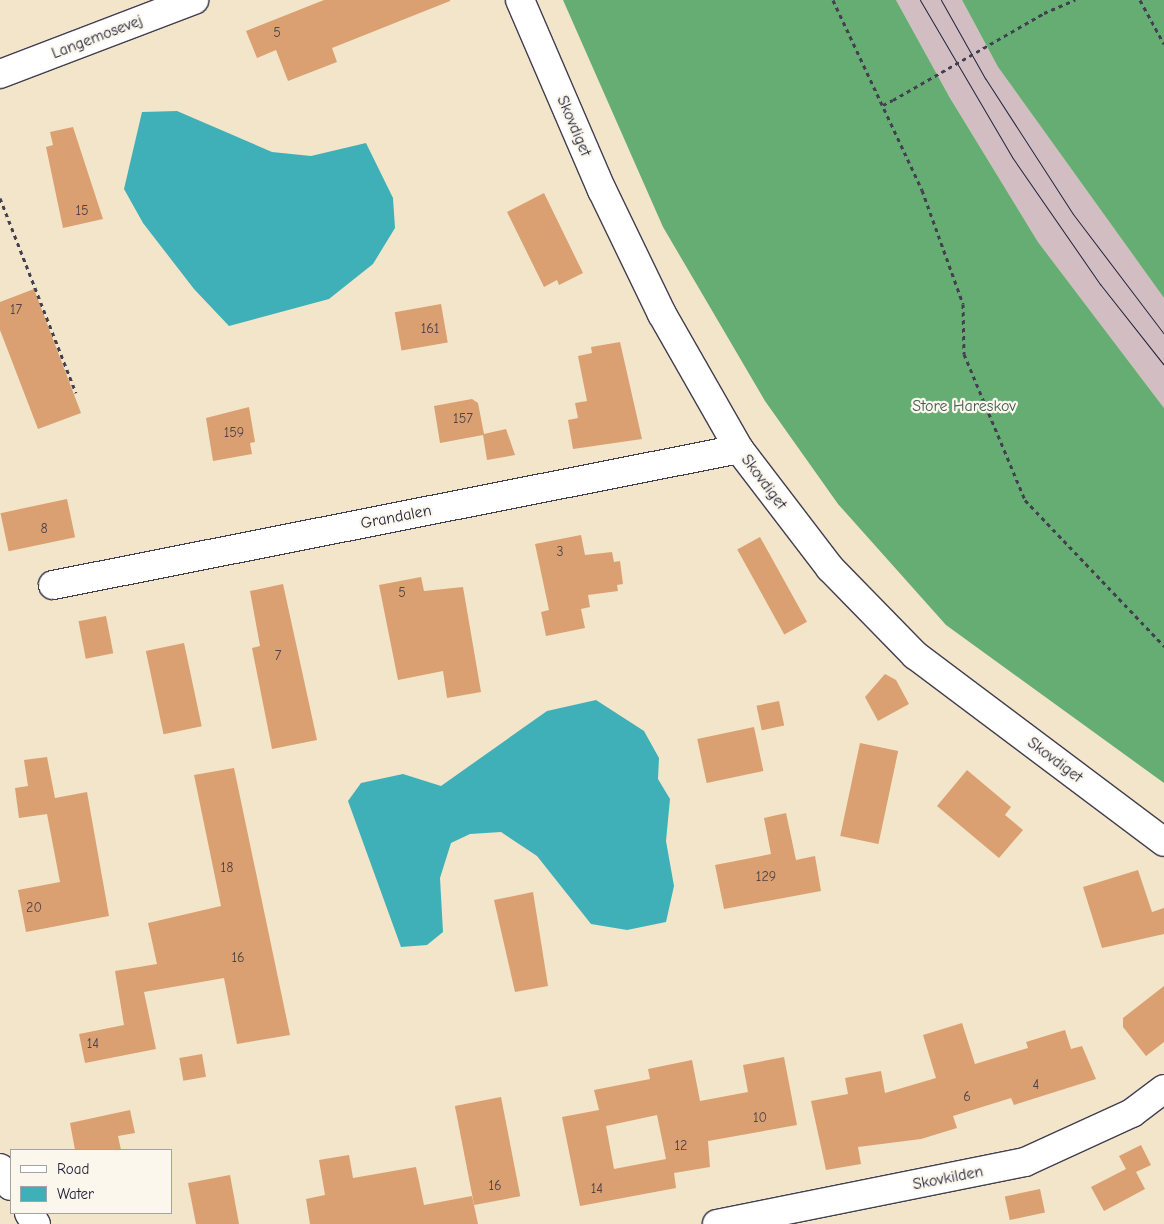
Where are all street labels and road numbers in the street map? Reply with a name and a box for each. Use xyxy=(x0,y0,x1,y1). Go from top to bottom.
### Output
street label: Langemosevej xyxy=(49,11,145,63)
street label: Skovdiget xyxy=(553,93,595,159)
street label: Skovdiget xyxy=(737,451,791,513)
street label: Grandalen xyxy=(359,501,433,533)
street label: Skovdiget xyxy=(1024,733,1086,787)
street label: Skovkilden xyxy=(911,1162,985,1194)

